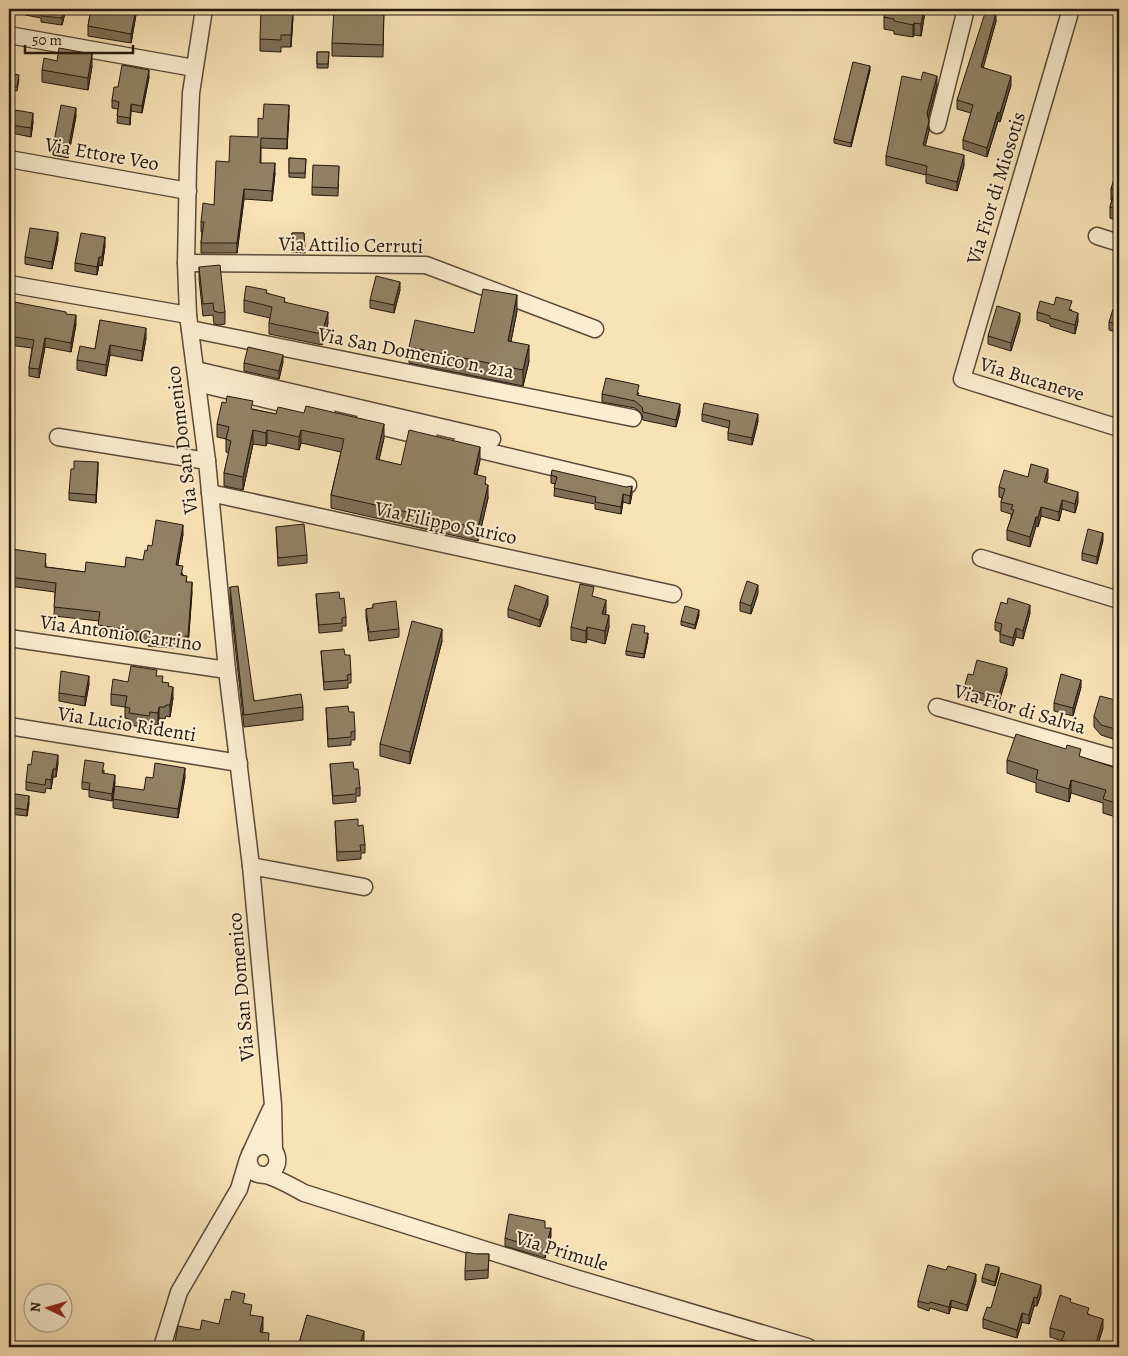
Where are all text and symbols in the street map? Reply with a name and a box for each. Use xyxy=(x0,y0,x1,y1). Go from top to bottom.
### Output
scale bar xyxy=(25,22,132,54)
text: 50 m xyxy=(32,30,62,50)
street label: Via Fior di Miosotis xyxy=(960,108,1032,269)
street label: Via Ettore Veo xyxy=(42,131,161,177)
street label: Via Attilio Cerruti xyxy=(277,230,424,260)
street label: Via San Domenico n. 21a xyxy=(315,321,517,385)
street label: Via Bucaneve xyxy=(975,350,1088,408)
street label: Via San Domenico xyxy=(160,364,205,517)
street label: Via Filippo Surico xyxy=(372,495,519,551)
street label: Via Antonio Carrino xyxy=(37,608,204,658)
street label: Via Fior di Salvia xyxy=(950,677,1090,741)
street label: Via Lucio Ridenti xyxy=(55,700,198,748)
street label: Via San Domenico xyxy=(221,912,261,1063)
street label: Via Primule xyxy=(511,1224,612,1278)
north arrow xyxy=(22,1284,72,1334)
text: N xyxy=(26,1301,45,1313)

